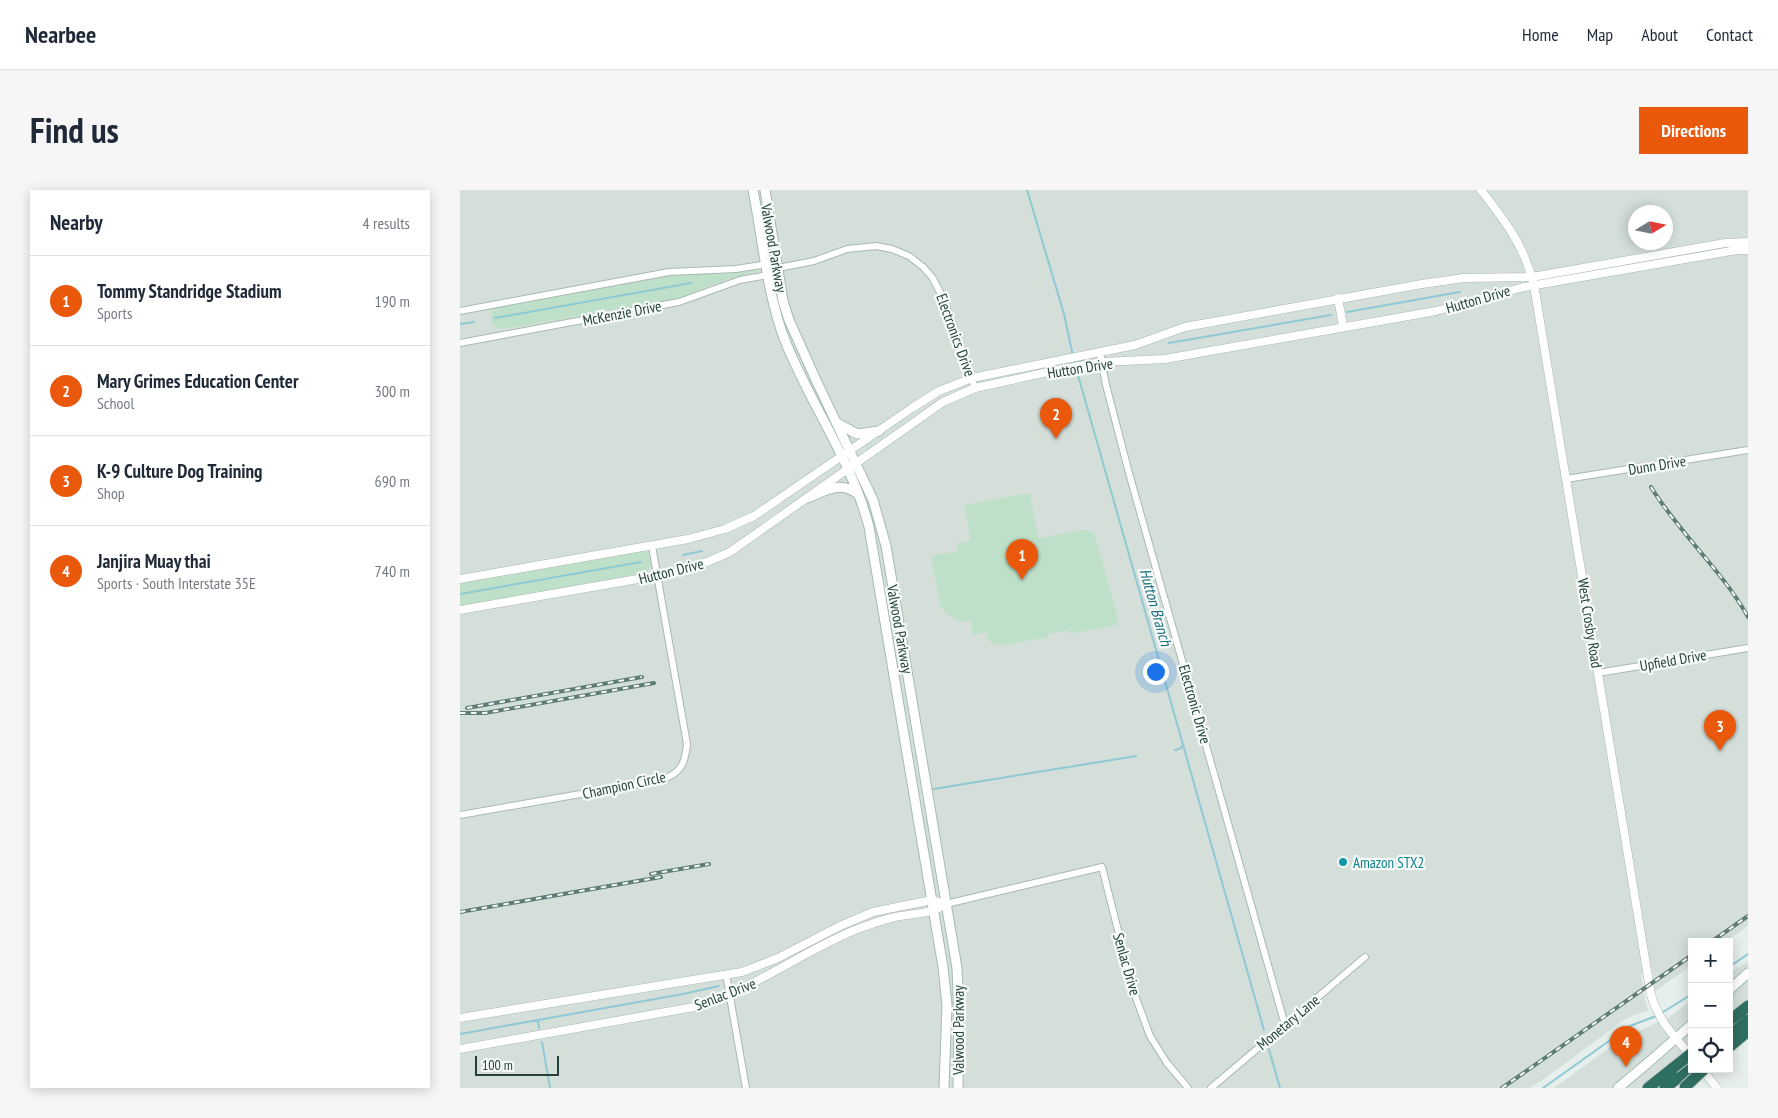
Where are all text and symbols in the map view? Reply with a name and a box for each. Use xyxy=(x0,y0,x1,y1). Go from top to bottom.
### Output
text: Nearbee xyxy=(25,19,96,50)
text: Home xyxy=(1522,23,1559,46)
text: Map xyxy=(1587,23,1613,46)
text: About xyxy=(1641,23,1678,46)
text: Contact xyxy=(1706,23,1753,46)
text: Find us xyxy=(30,107,119,153)
button: Directions xyxy=(1639,107,1748,154)
street label: Valwood Parkway xyxy=(757,201,791,294)
north arrow xyxy=(1628,205,1673,250)
text: Nearby xyxy=(50,209,103,236)
text: 4 results xyxy=(363,213,410,233)
text: Tommy Standridge Stadium xyxy=(97,279,282,303)
street label: Hutton Drive xyxy=(1444,281,1512,317)
text: 1 xyxy=(62,291,70,311)
text: 190 m xyxy=(375,291,410,311)
street label: Electronics Drive xyxy=(932,291,980,379)
street label: McKenzie Drive xyxy=(581,296,663,330)
text: Sports xyxy=(97,303,132,323)
street label: Hutton Drive xyxy=(1046,353,1114,383)
text: Mary Grimes Education Center xyxy=(97,369,298,393)
text: 2 xyxy=(62,381,70,401)
text: 300 m xyxy=(375,381,410,401)
text: School xyxy=(97,393,134,413)
pin: 2 xyxy=(1040,398,1072,439)
street label: Dunn Drive xyxy=(1627,451,1687,479)
text: K-9 Culture Dog Training xyxy=(97,459,262,483)
text: 3 xyxy=(62,471,70,491)
text: 690 m xyxy=(375,471,410,491)
text: Shop xyxy=(97,483,125,503)
pin: 1 xyxy=(1006,539,1038,580)
text: Janjira Muay thai xyxy=(97,549,211,573)
street label: Hutton Drive xyxy=(637,554,705,588)
text: 4 xyxy=(62,561,70,581)
text: 740 m xyxy=(375,561,410,581)
water label: Hutton Branch xyxy=(1135,566,1177,649)
text: Sports · South Interstate 35E xyxy=(97,573,256,593)
street label: West Crosby Road xyxy=(1574,577,1606,669)
street label: Valwood Parkway xyxy=(883,582,917,675)
street label: Upfield Drive xyxy=(1638,645,1708,675)
your location xyxy=(1143,659,1169,685)
street label: Electronic Drive xyxy=(1175,662,1215,746)
pin: 3 xyxy=(1704,710,1736,751)
street label: Champion Circle xyxy=(581,767,667,803)
place label: Amazon STX2 xyxy=(1353,853,1424,872)
marker: Amazon STX2 xyxy=(1337,856,1349,868)
street label: Senlac Drive xyxy=(1109,931,1145,997)
map controls xyxy=(1688,938,1733,1073)
button: + xyxy=(1688,938,1733,983)
street label: Senlac Drive xyxy=(692,974,758,1014)
button: − xyxy=(1688,983,1733,1028)
street label: Valwood Parkway xyxy=(949,985,968,1076)
street label: Monetary Lane xyxy=(1253,990,1323,1054)
pin: 4 xyxy=(1610,1026,1642,1067)
button: locate xyxy=(1688,1028,1733,1073)
scale bar xyxy=(475,1053,559,1076)
text: 100 m xyxy=(482,1056,513,1074)

